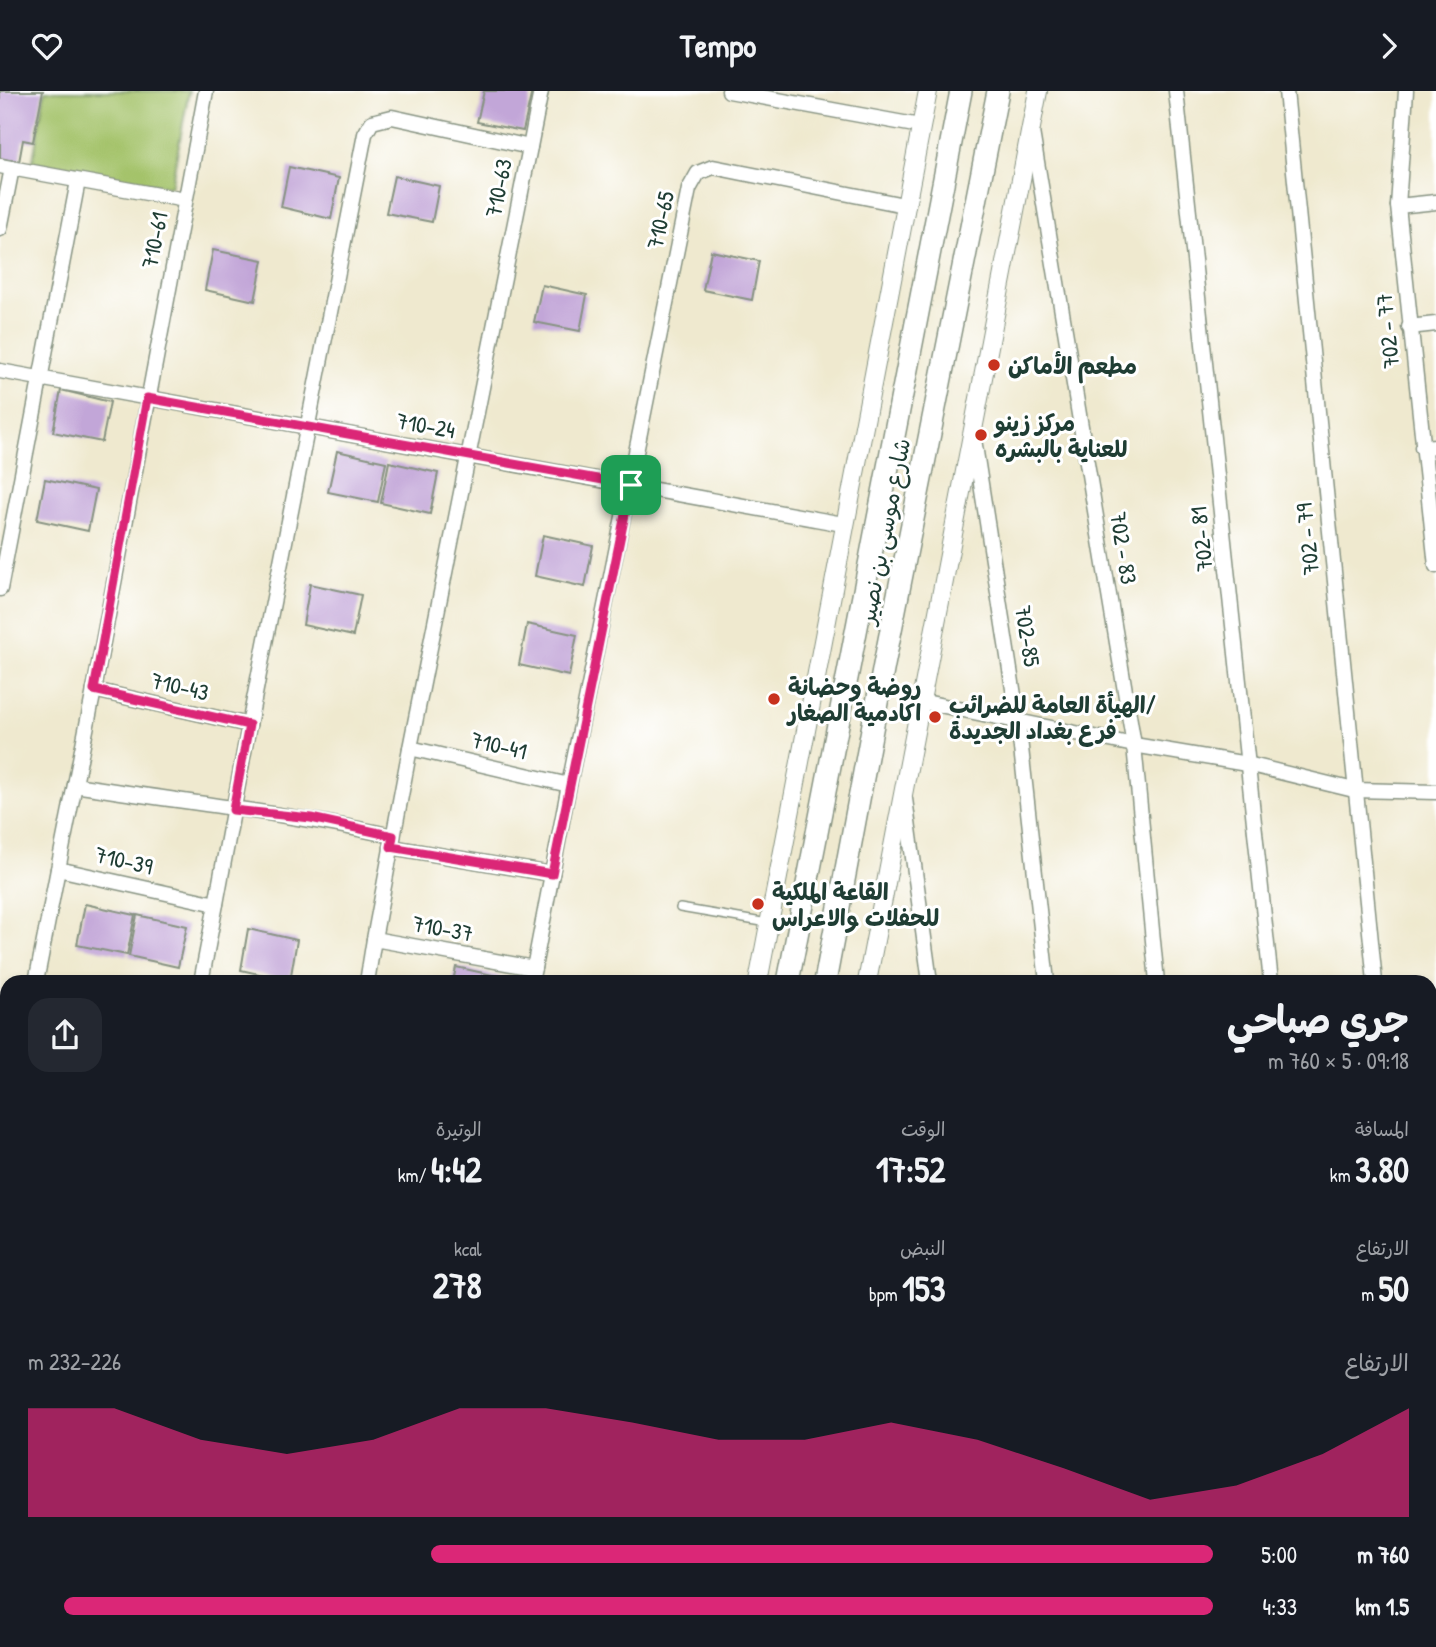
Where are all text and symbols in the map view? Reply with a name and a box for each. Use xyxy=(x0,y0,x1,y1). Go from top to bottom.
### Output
text: Tempo xyxy=(680,24,756,67)
icon: heart xyxy=(28,27,66,65)
icon: forward xyxy=(1370,27,1408,65)
street label: 710-63 xyxy=(477,156,519,220)
street label: 710-65 xyxy=(639,188,681,252)
street label: 710-61 xyxy=(133,209,175,271)
street label: 702 - 77 xyxy=(1368,292,1406,370)
place label: مطعم الأماكن xyxy=(1008,350,1137,384)
marker: مطعم الأماكن xyxy=(986,357,1002,373)
street label: 710-24 xyxy=(394,405,458,445)
place label: مركز زينو للعناية بالبشره xyxy=(993,407,1128,464)
marker: مركز زينو للعناية بالبشره xyxy=(973,427,989,443)
street label: شارع موسى بن نصير xyxy=(850,435,918,629)
pin xyxy=(601,455,661,515)
icon: arrive xyxy=(612,466,650,504)
street label: 702 - 79 xyxy=(1288,501,1326,577)
street label: 702- 81 xyxy=(1182,505,1220,573)
street label: 702 - 83 xyxy=(1103,510,1145,586)
street label: 702-85 xyxy=(1008,603,1048,669)
street label: 710-43 xyxy=(148,664,212,708)
place label: روضة وحضانة اكادمية الصغار xyxy=(786,671,921,728)
place label: الهيأة العامة للضرائب/ فرع بغداد الجديدة xyxy=(949,689,1156,747)
marker: روضة وحضانة اكادمية الصغار xyxy=(766,691,782,707)
marker: الهيأة العامة للضرائب/ فرع بغداد الجديدة xyxy=(927,709,943,725)
street label: 710-41 xyxy=(468,724,530,766)
street label: 710-39 xyxy=(92,838,156,882)
place label: القاعة الملكية للحفلات والاعراس xyxy=(772,876,939,933)
marker: القاعة الملكية للحفلات والاعراس xyxy=(750,896,766,912)
street label: 710-37 xyxy=(410,907,476,949)
text: جري صباحي xyxy=(1227,993,1409,1045)
button: share xyxy=(28,998,102,1072)
text: 09:18 · 5 × 760 m xyxy=(1268,1045,1409,1076)
text: الوتيرة xyxy=(436,1116,482,1142)
text: الوقت xyxy=(901,1116,945,1142)
text: المسافة xyxy=(1355,1116,1409,1142)
text: 4:42 xyxy=(431,1146,482,1193)
text: 17:52 xyxy=(876,1146,945,1193)
text: 3.80 xyxy=(1355,1146,1409,1193)
text: /km xyxy=(398,1162,431,1188)
text: km xyxy=(1330,1162,1355,1188)
text: النبض xyxy=(900,1235,945,1261)
text: الارتفاع xyxy=(1356,1235,1409,1261)
text: kcal xyxy=(454,1236,482,1262)
text: 278 xyxy=(433,1262,482,1309)
text: 153 xyxy=(902,1265,945,1312)
text: 50 xyxy=(1379,1265,1409,1312)
text: bpm xyxy=(869,1281,902,1307)
text: m xyxy=(1361,1281,1379,1307)
text: 226–232 m xyxy=(28,1346,121,1377)
text: الارتفاع xyxy=(1345,1347,1409,1378)
text: 5:00 xyxy=(1261,1539,1297,1570)
text: 760 m xyxy=(1357,1539,1409,1570)
text: 4:33 xyxy=(1262,1591,1297,1622)
text: 1.5 km xyxy=(1356,1591,1409,1622)

